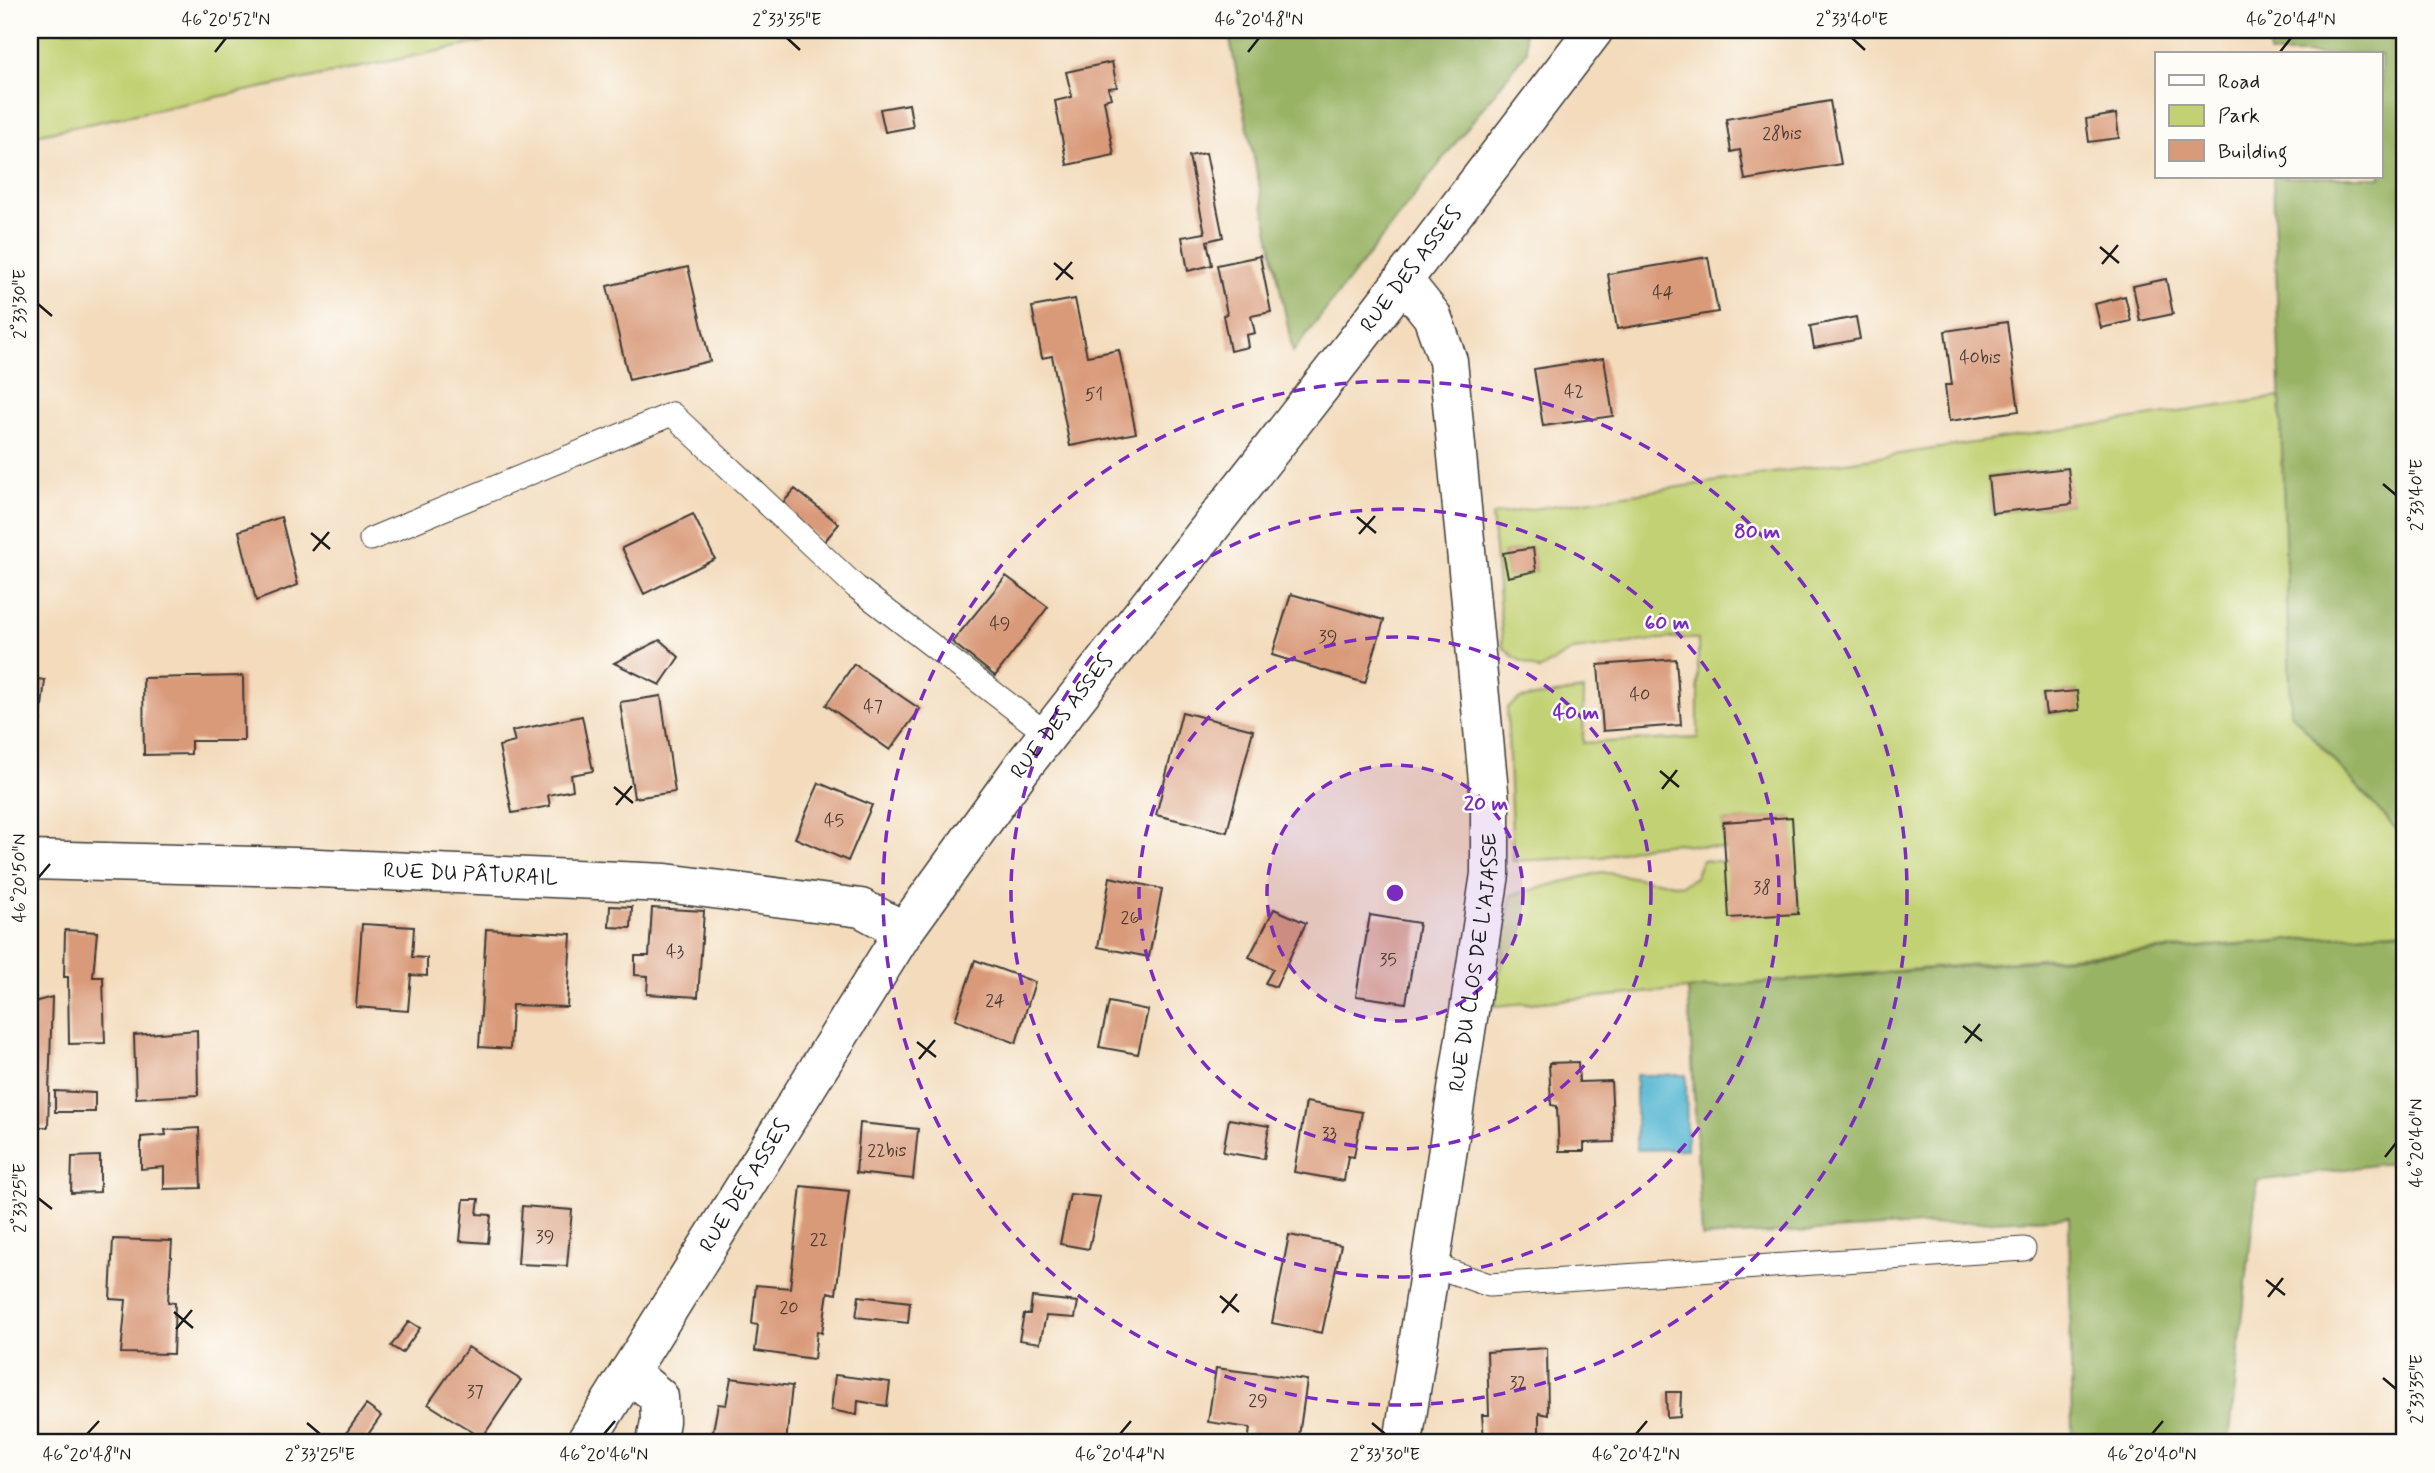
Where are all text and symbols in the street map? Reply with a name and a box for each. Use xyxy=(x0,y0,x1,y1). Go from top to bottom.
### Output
text: 46°20'52"N xyxy=(182,8,270,32)
text: 2°33'35"E xyxy=(752,8,822,32)
text: 46°20'48"N xyxy=(1215,8,1303,32)
text: 2°33'40"E xyxy=(1816,8,1888,32)
text: 46°20'44"N xyxy=(2246,8,2336,32)
legend xyxy=(2155,52,2382,178)
text: Road xyxy=(2218,68,2260,96)
text: Park xyxy=(2218,102,2260,130)
house number: 28bis xyxy=(1762,122,1802,146)
text: Building xyxy=(2218,138,2288,168)
street label: RUE DES ASSES xyxy=(1354,200,1468,338)
text: 2°33'30"E xyxy=(8,269,32,339)
house number: 44 xyxy=(1652,281,1674,305)
house number: 40bis xyxy=(1959,346,2001,370)
house number: 42 xyxy=(1564,380,1584,404)
house number: 51 xyxy=(1085,383,1103,407)
text: 2°33'40"E xyxy=(2405,459,2429,531)
text: 80 m xyxy=(1734,518,1780,546)
text: 60 m xyxy=(1644,609,1690,637)
house number: 49 xyxy=(989,612,1011,636)
house number: 39 xyxy=(1319,625,1337,649)
street label: RUE DES ASSES xyxy=(1004,648,1120,784)
house number: 40 xyxy=(1630,683,1650,707)
house number: 47 xyxy=(863,695,883,719)
text: 40 m xyxy=(1553,699,1600,727)
text: 20 m xyxy=(1464,790,1509,818)
house number: 45 xyxy=(824,809,844,833)
text: 46°20'50"N xyxy=(8,833,32,923)
street label: RUE DU CLOS DE L'AJASSE xyxy=(1443,833,1505,1094)
street label: RUE DU PÂTURAIL xyxy=(383,857,559,892)
house number: 38 xyxy=(1753,876,1771,900)
centre of rings xyxy=(1383,881,1407,905)
house number: 26 xyxy=(1121,906,1139,930)
house number: 43 xyxy=(666,940,684,964)
house number: 35 xyxy=(1379,948,1397,972)
house number: 24 xyxy=(985,989,1005,1013)
text: 46°20'40"N xyxy=(2405,1099,2429,1187)
street label: RUE DES ASSES xyxy=(693,1114,797,1258)
house number: 33 xyxy=(1321,1122,1337,1146)
house number: 22bis xyxy=(867,1139,907,1163)
text: 2°33'25"E xyxy=(8,1163,32,1233)
house number: 39 xyxy=(536,1225,554,1249)
house number: 22 xyxy=(810,1228,828,1252)
house number: 20 xyxy=(779,1296,799,1320)
text: 2°33'35"E xyxy=(2405,1354,2429,1424)
house number: 32 xyxy=(1509,1371,1527,1395)
house number: 37 xyxy=(466,1380,484,1404)
house number: 29 xyxy=(1248,1389,1268,1413)
text: 46°20'48"N xyxy=(43,1443,131,1467)
text: 2°33'25"E xyxy=(285,1443,355,1467)
text: 46°20'46"N xyxy=(560,1443,648,1467)
text: 46°20'44"N xyxy=(1075,1443,1165,1467)
text: 2°33'30"E xyxy=(1350,1443,1420,1467)
text: 46°20'42"N xyxy=(1592,1443,1680,1467)
text: 46°20'40"N xyxy=(2108,1443,2196,1467)

